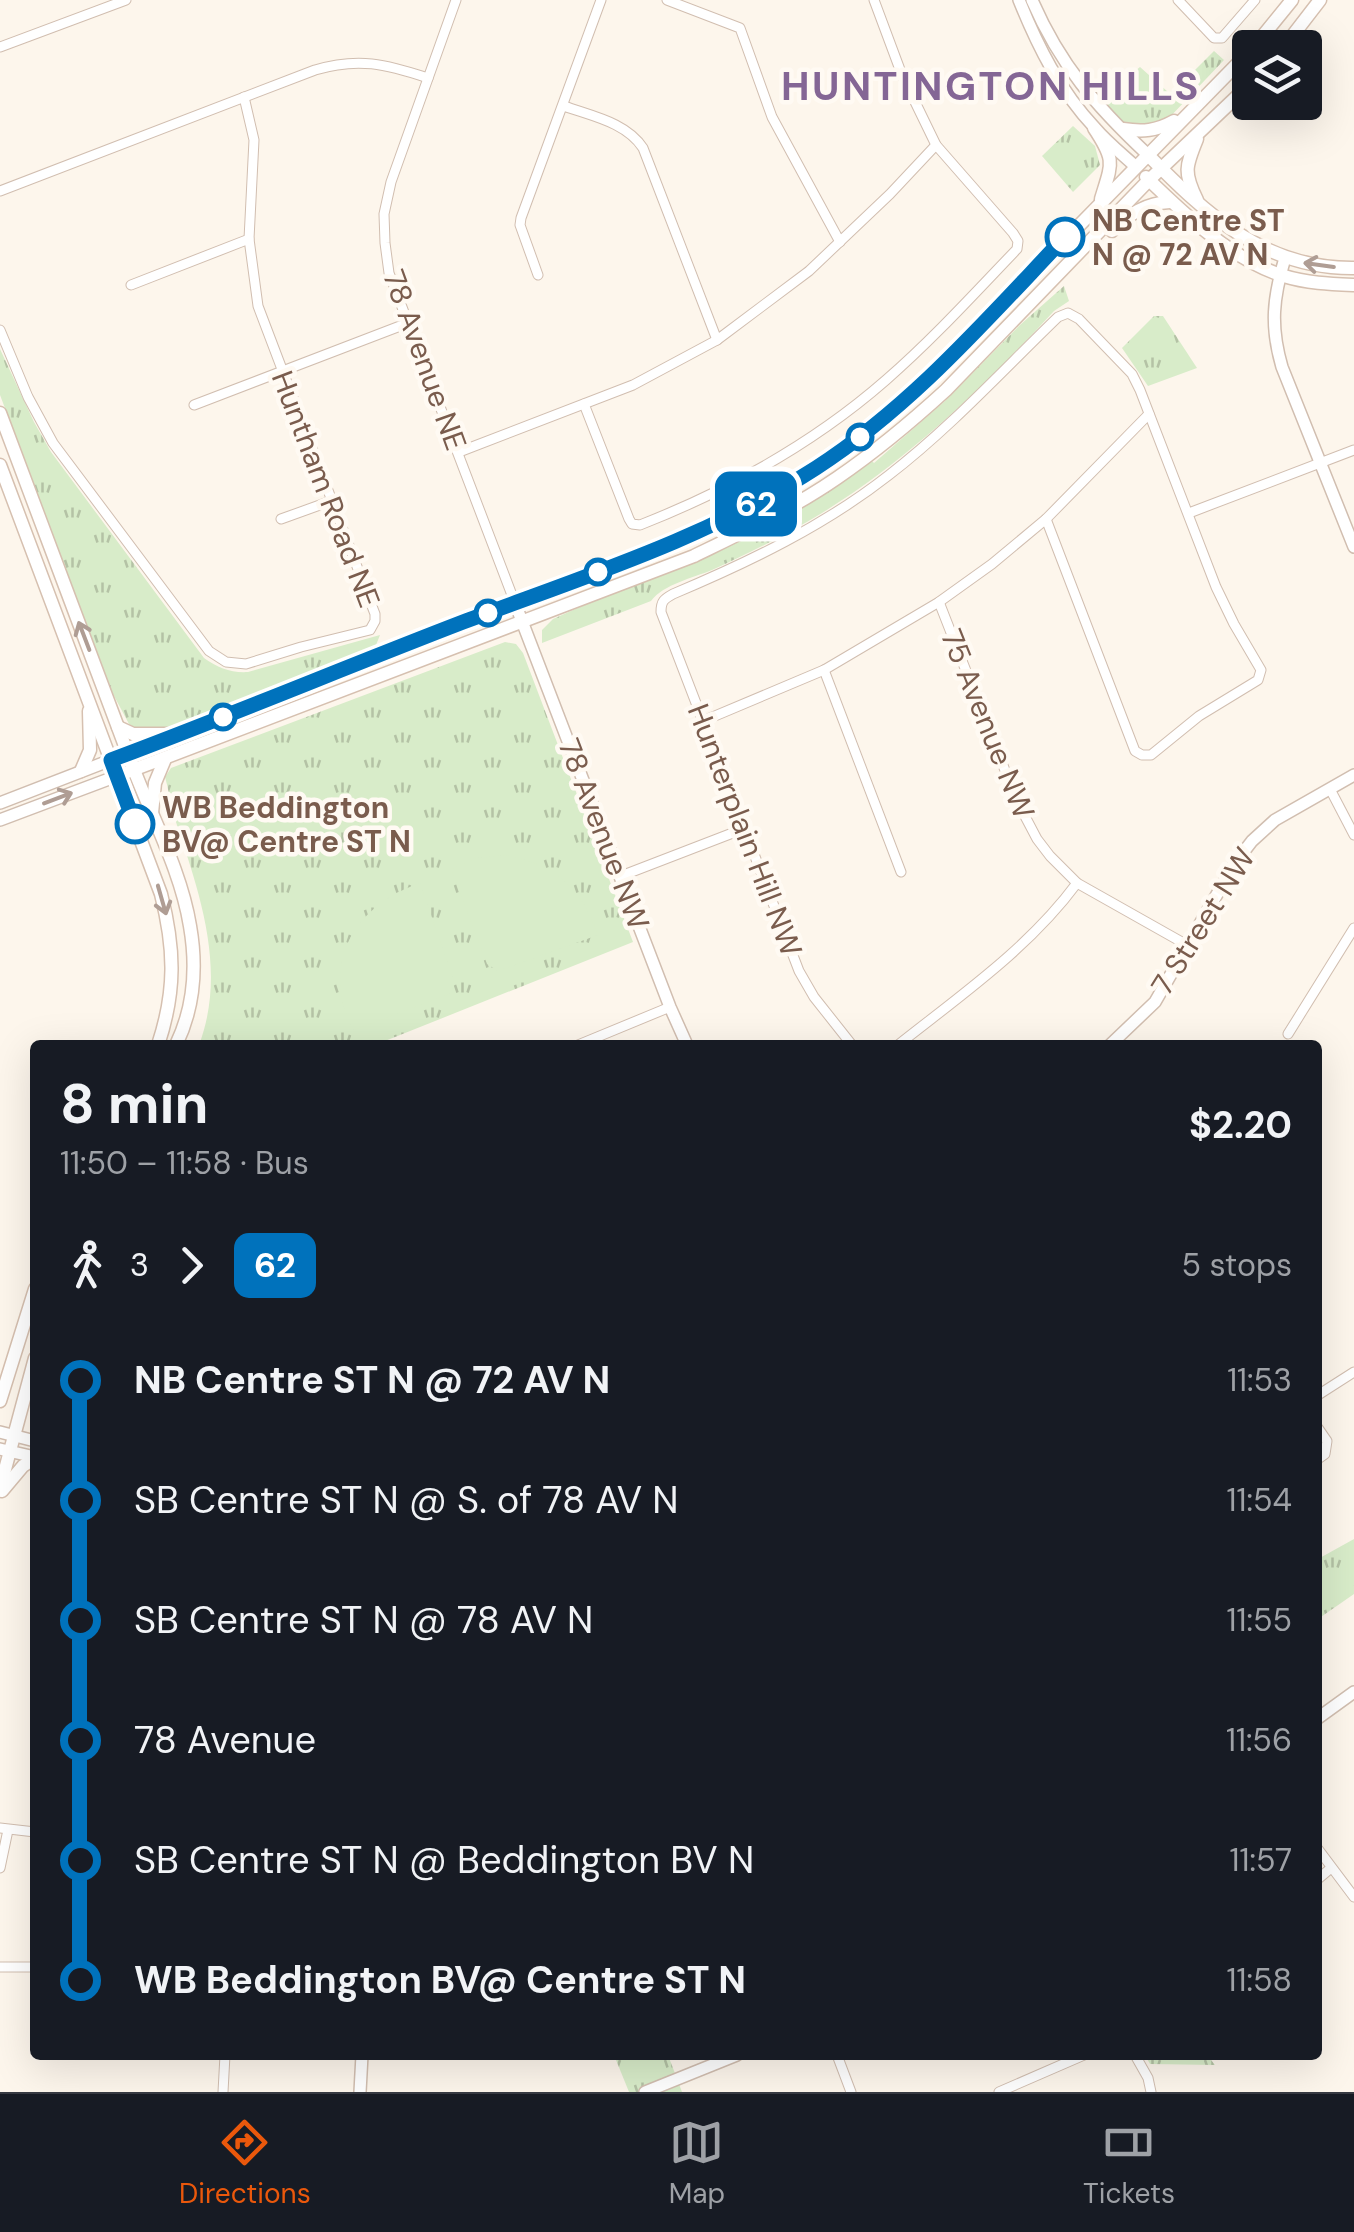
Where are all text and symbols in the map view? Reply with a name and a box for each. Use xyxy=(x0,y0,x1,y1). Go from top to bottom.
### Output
map controls xyxy=(1232,30,1322,120)
button: layers xyxy=(1232,30,1322,120)
district label: HUNTINGTON HILLS xyxy=(781,60,1201,112)
place label: NB Centre ST N @ 72 AV N xyxy=(1092,201,1285,274)
marker: NB Centre ST N @ 72 AV N xyxy=(1046,218,1084,256)
one-way arrow xyxy=(1304,255,1336,273)
street label: 78 Avenue NE xyxy=(374,264,476,456)
street label: Huntham Road NE xyxy=(263,365,389,613)
unlabelled marker xyxy=(847,424,873,450)
line badge: 62 xyxy=(711,472,801,536)
text: 62 xyxy=(735,481,777,527)
unlabelled marker xyxy=(585,559,611,585)
unlabelled marker xyxy=(475,600,501,626)
one-way arrow xyxy=(74,621,92,652)
street label: 75 Avenue NW xyxy=(932,623,1044,825)
street label: Hunterplain Hill NW xyxy=(679,698,811,962)
unlabelled marker xyxy=(210,704,236,730)
street label: 78 Avenue NW xyxy=(550,733,658,935)
one-way arrow xyxy=(43,787,73,805)
place label: WB Beddington BV@ Centre ST N xyxy=(162,788,411,861)
marker: WB Beddington BV@ Centre ST N xyxy=(116,805,154,843)
street label: 7 Street NW xyxy=(1142,840,1264,1002)
one-way arrow xyxy=(154,884,173,915)
text: 8 min xyxy=(60,1068,209,1140)
text: $2.20 xyxy=(1189,1100,1292,1150)
text: 11:50 – 11:58 · Bus xyxy=(60,1142,309,1184)
icon: walk xyxy=(60,1238,115,1293)
icon: forward xyxy=(164,1238,219,1293)
text: 62 xyxy=(254,1242,296,1288)
text: 3 xyxy=(130,1244,149,1286)
text: 5 stops xyxy=(1181,1244,1292,1286)
text: NB Centre ST N @ 72 AV N xyxy=(134,1355,610,1405)
text: 11:53 xyxy=(1227,1359,1292,1401)
text: SB Centre ST N @ S. of 78 AV N xyxy=(134,1475,679,1525)
text: 11:54 xyxy=(1227,1479,1292,1521)
text: SB Centre ST N @ 78 AV N xyxy=(134,1595,593,1645)
text: 11:55 xyxy=(1227,1599,1292,1641)
text: 78 Avenue xyxy=(134,1715,316,1765)
text: 11:56 xyxy=(1226,1719,1292,1761)
text: SB Centre ST N @ Beddington BV N xyxy=(134,1835,754,1885)
text: 11:57 xyxy=(1230,1839,1292,1881)
text: WB Beddington BV@ Centre ST N xyxy=(134,1955,746,2005)
text: 11:58 xyxy=(1227,1959,1292,2001)
tab: Directions xyxy=(179,2115,311,2212)
tab: Map xyxy=(669,2115,725,2212)
tab: Tickets xyxy=(1083,2115,1175,2212)

